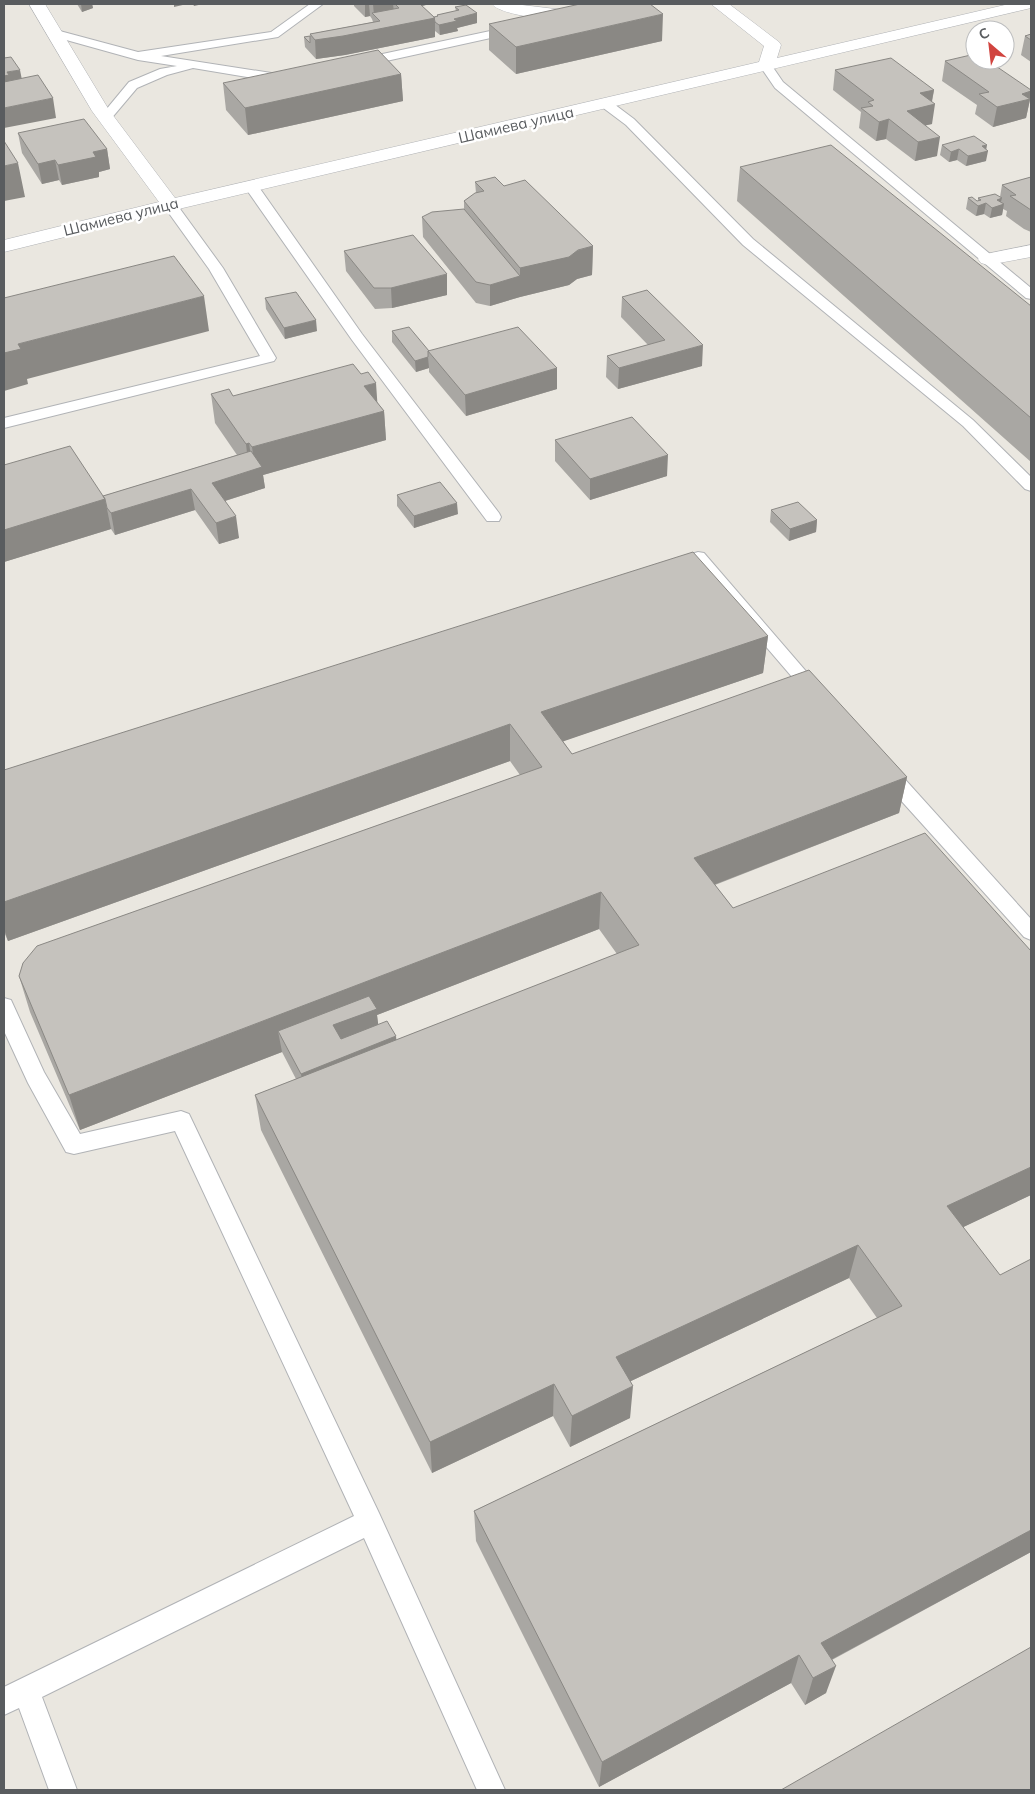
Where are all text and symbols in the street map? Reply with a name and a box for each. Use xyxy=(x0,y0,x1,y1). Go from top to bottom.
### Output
north arrow xyxy=(965,20,1015,70)
text: С xyxy=(975,23,992,44)
street label: Шамиева улица xyxy=(456,102,575,147)
street label: Шамиева улица xyxy=(61,193,180,240)

